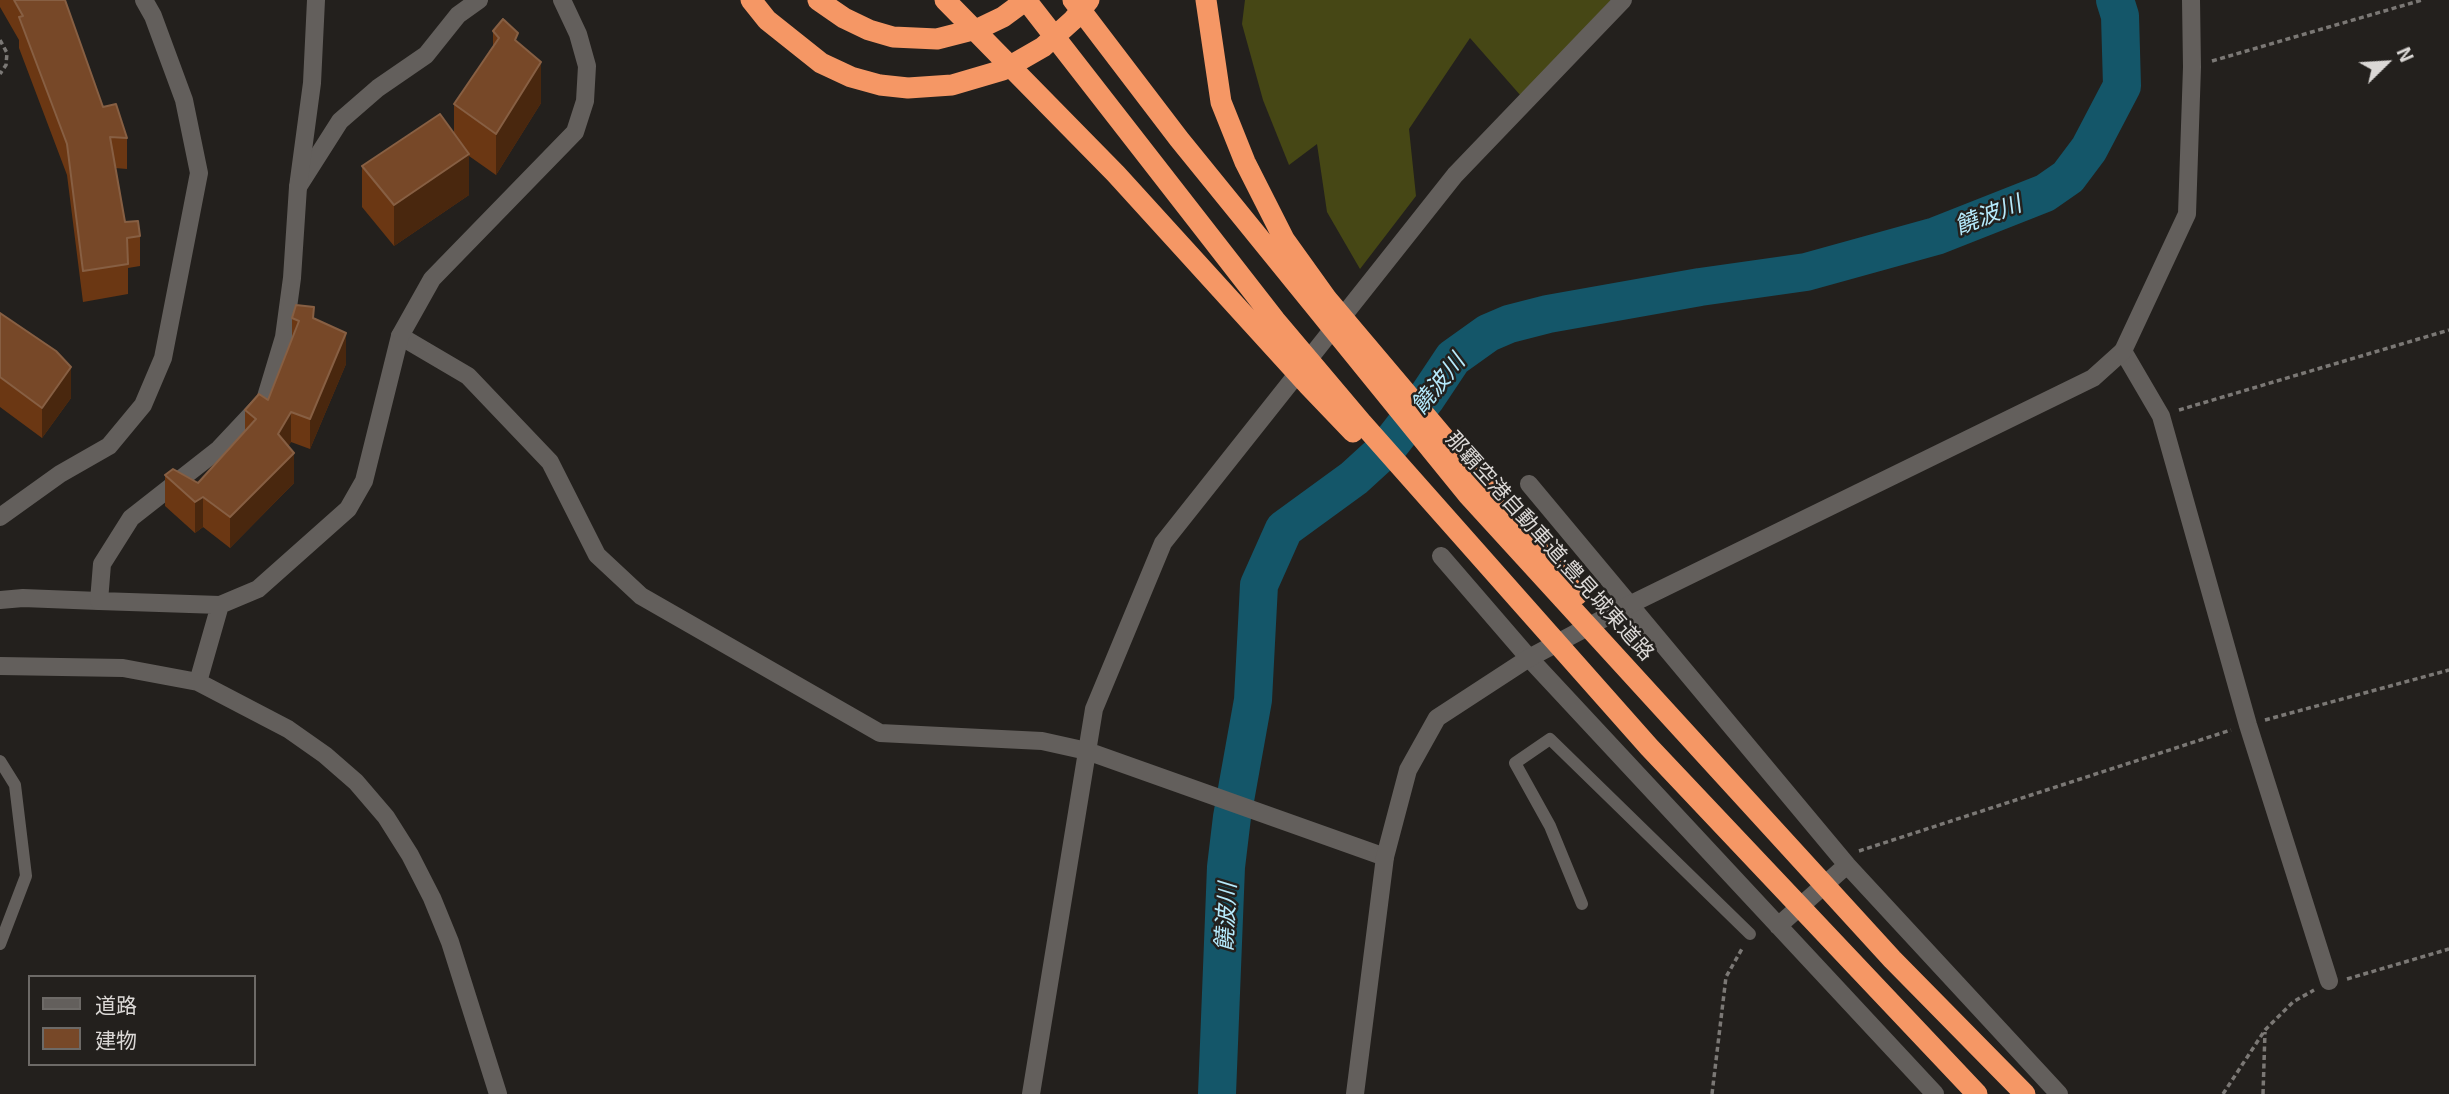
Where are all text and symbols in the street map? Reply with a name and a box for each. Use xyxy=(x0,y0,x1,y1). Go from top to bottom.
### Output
north arrow xyxy=(2351,28,2421,98)
text: N xyxy=(2392,43,2419,65)
water label: 饒波川 xyxy=(1951,190,2025,240)
water label: 饒波川 xyxy=(1406,349,1470,419)
street label: 那覇空港自動車道;豊見城東道路 xyxy=(1441,426,1659,666)
water label: 饒波川 xyxy=(1210,882,1242,952)
legend xyxy=(28,975,256,1066)
text: 道路 xyxy=(95,992,137,1017)
text: 建物 xyxy=(95,1027,137,1052)

